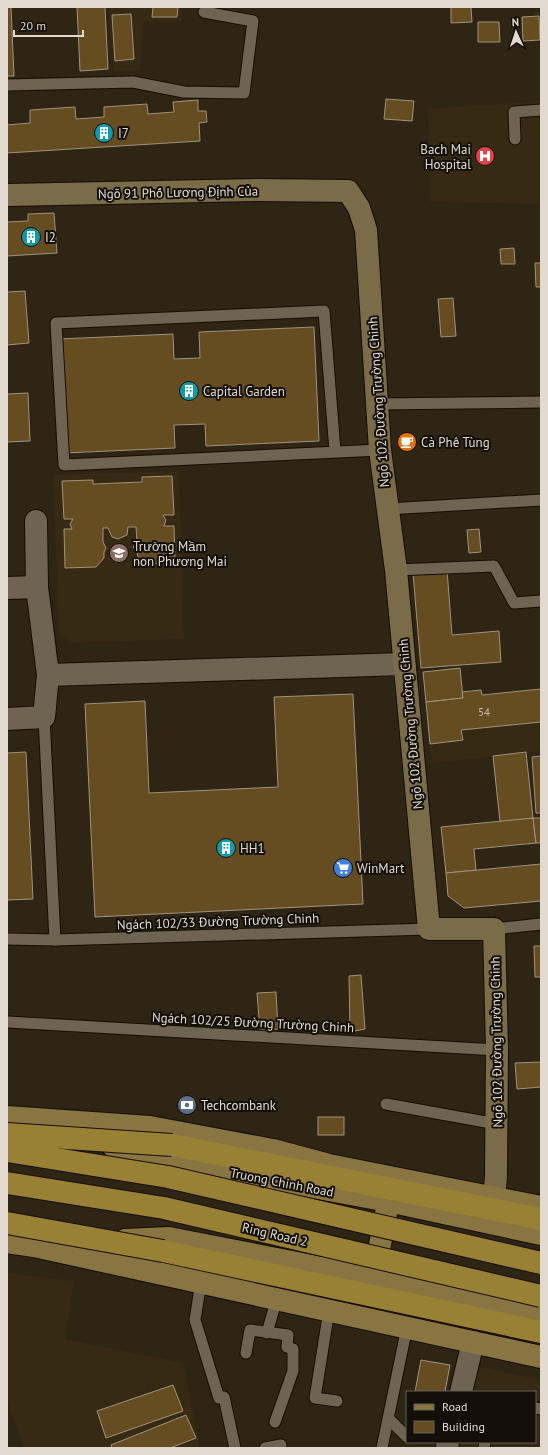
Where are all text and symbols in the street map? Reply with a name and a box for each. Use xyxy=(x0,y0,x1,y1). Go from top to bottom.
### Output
scale bar xyxy=(14,12,83,38)
north arrow xyxy=(496,12,536,52)
text: N xyxy=(511,15,519,29)
text: 20 m xyxy=(20,18,46,33)
building icon: I7 xyxy=(93,122,115,144)
place label: I7 xyxy=(118,125,129,142)
place label: Bach Mai Hospital xyxy=(420,141,471,173)
hospital icon: Bach Mai Hospital xyxy=(474,145,496,167)
street label: Ngõ 91 Phố Lương Định Của xyxy=(98,183,258,202)
building icon: I2 xyxy=(20,226,42,248)
place label: I2 xyxy=(45,229,56,246)
street label: Ngõ 102 Đường Trường Chinh xyxy=(364,316,393,488)
building icon: Capital Garden xyxy=(178,380,200,402)
place label: Capital Garden xyxy=(203,383,285,400)
cafe icon: Cà Phê Tùng xyxy=(396,431,418,453)
place label: Cà Phê Tùng xyxy=(421,434,490,451)
place label: Trường Mầm non Phương Mai xyxy=(133,538,227,570)
school or university icon: Trường Mầm non Phương Mai xyxy=(108,542,130,564)
street label: Ngõ 102 Đường Trường Chinh xyxy=(395,638,426,810)
house number: 54 xyxy=(478,705,490,719)
building icon: HH1 xyxy=(215,837,237,859)
place label: HH1 xyxy=(240,840,265,857)
supermarket icon: WinMart xyxy=(332,857,354,879)
place label: WinMart xyxy=(357,860,405,877)
street label: Ngách 102/33 Đường Trường Chinh xyxy=(117,909,319,934)
street label: Ngõ 102 Đường Trường Chinh xyxy=(487,956,506,1128)
street label: Ngách 102/25 Đường Trường Chinh xyxy=(151,1009,354,1036)
bank icon: Techcombank xyxy=(176,1094,198,1116)
place label: Techcombank xyxy=(201,1097,277,1114)
street label: Truong Chinh Road xyxy=(229,1164,335,1201)
street label: Ring Road 2 xyxy=(240,1219,309,1250)
legend xyxy=(406,1391,536,1443)
text: Road xyxy=(442,1399,467,1414)
text: Building xyxy=(442,1419,485,1434)

